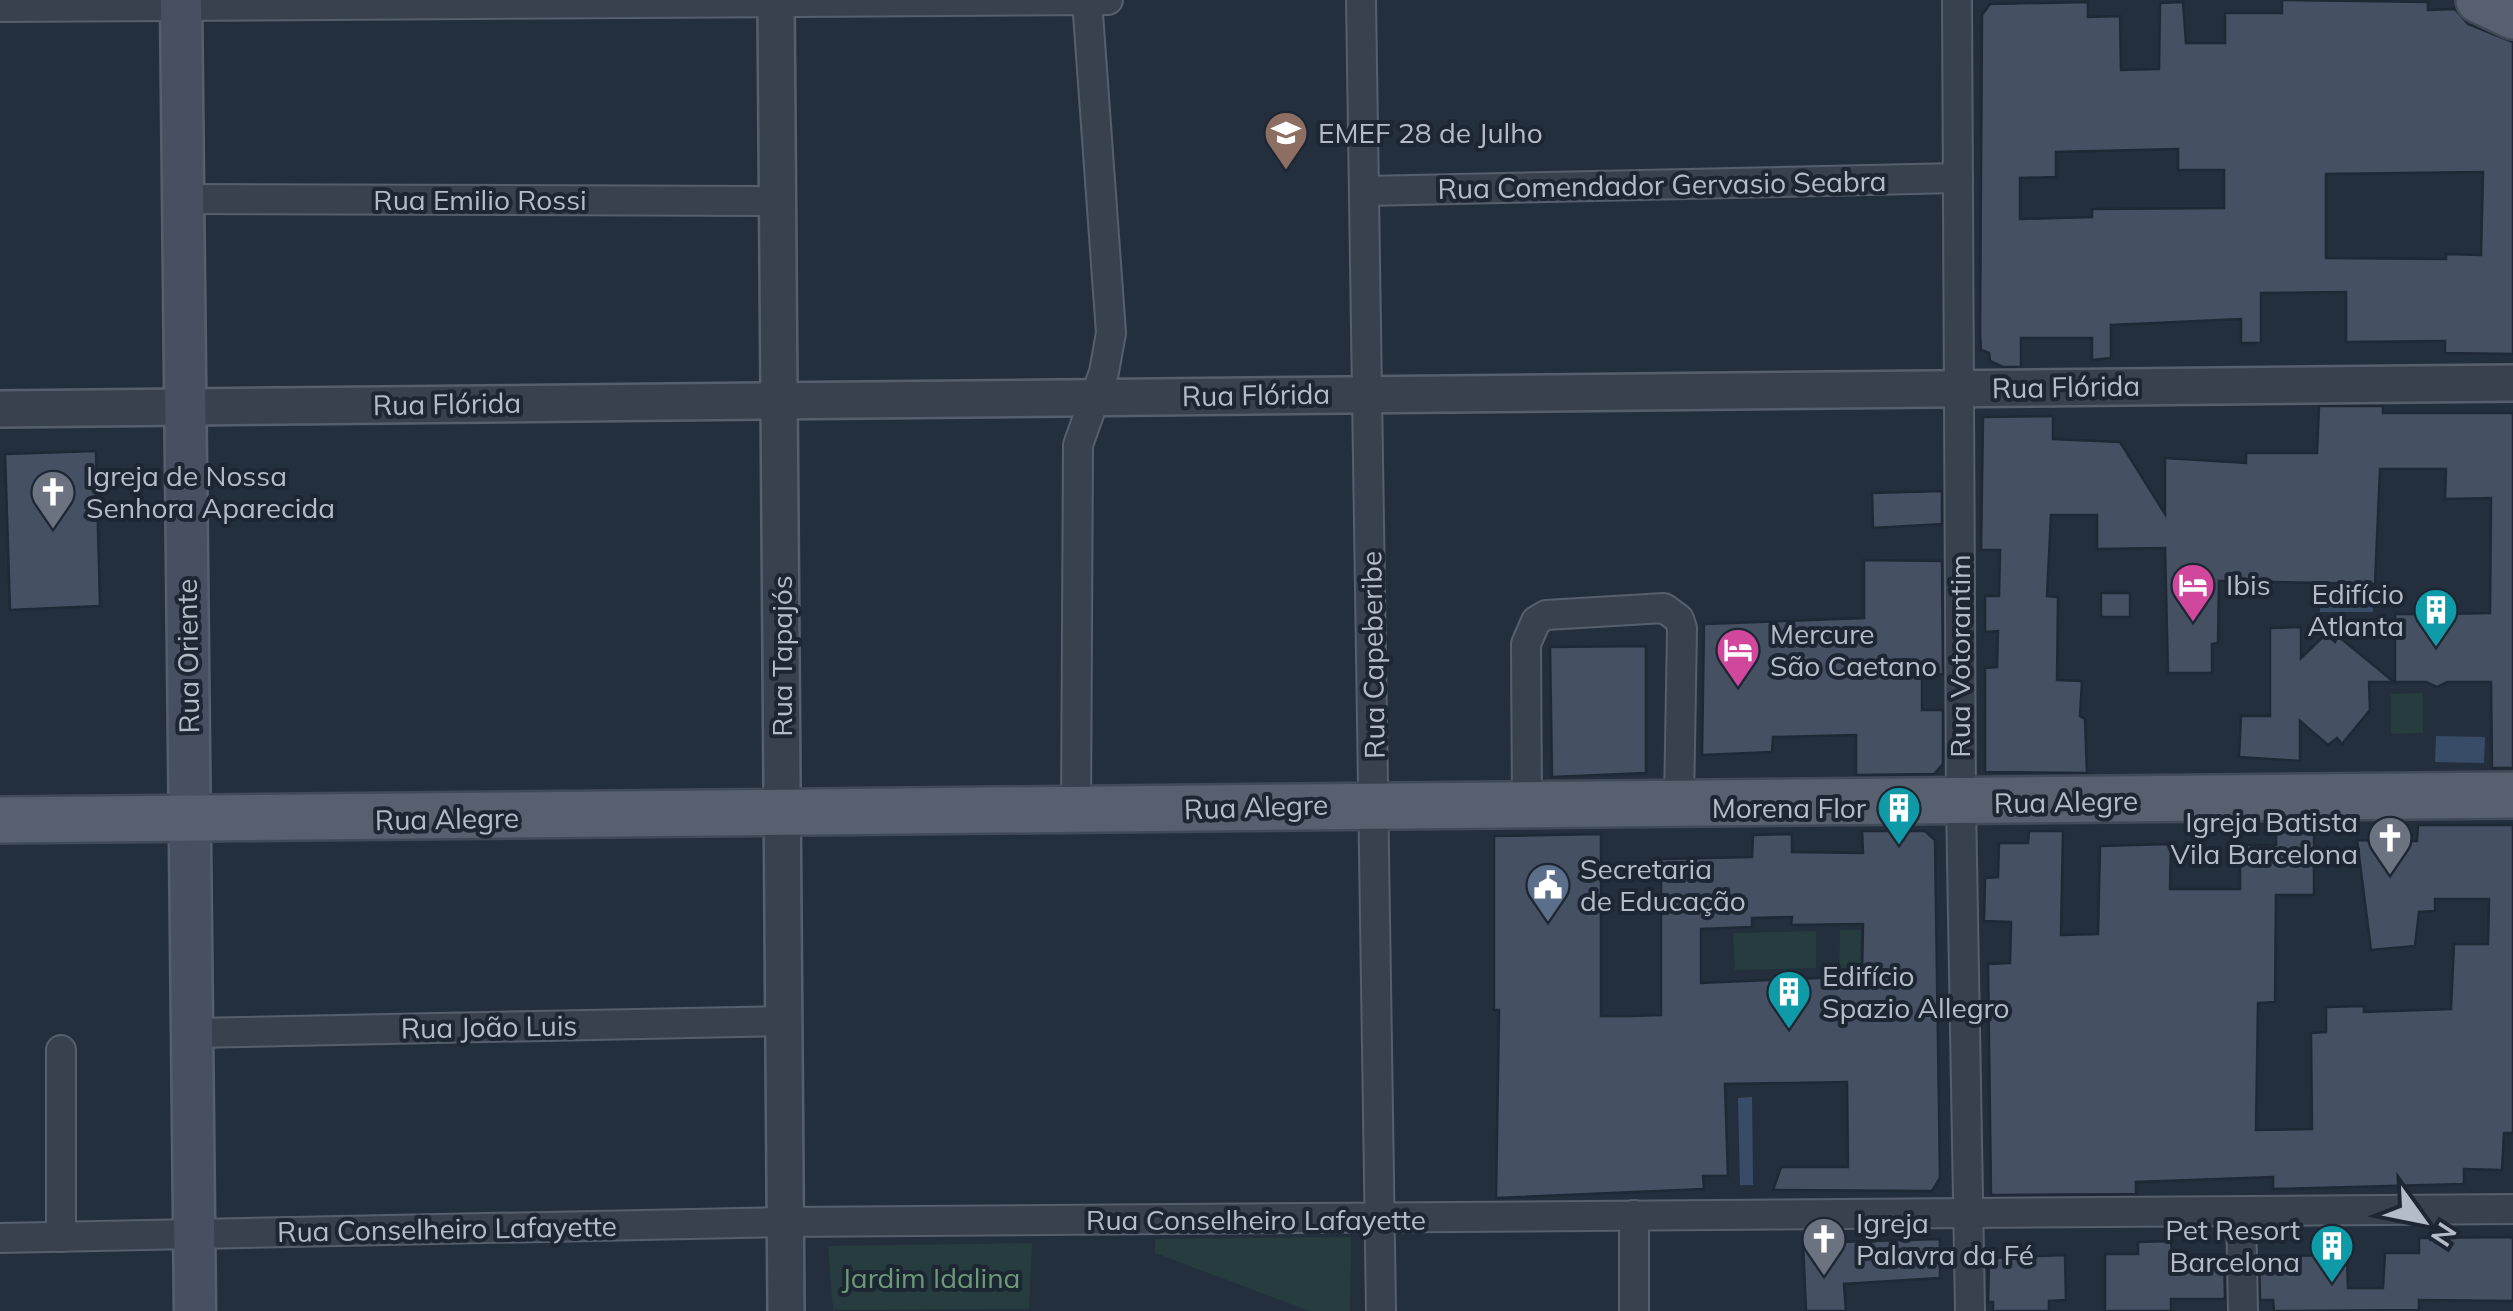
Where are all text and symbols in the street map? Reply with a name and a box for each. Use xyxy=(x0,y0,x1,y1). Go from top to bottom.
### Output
school or university icon: EMEF 28 de Julho xyxy=(1263,110,1309,171)
place label: EMEF 28 de Julho xyxy=(1318,115,1543,150)
street label: Rua Comendador Gervasio Seabra xyxy=(1437,163,1887,206)
street label: Rua Emilio Rossi xyxy=(373,182,587,217)
street label: Rua Flórida xyxy=(1991,368,2141,405)
street label: Rua Flórida xyxy=(1181,376,1331,413)
street label: Rua Flórida xyxy=(372,385,522,422)
place label: Igreja de Nossa Senhora Aparecida xyxy=(86,458,335,525)
church icon: Igreja de Nossa Senhora Aparecida xyxy=(30,469,76,530)
street label: Rua Capeberibe xyxy=(1353,551,1392,759)
street label: Rua Votorantim xyxy=(1942,554,1977,758)
hotel icon: Ibis xyxy=(2170,562,2216,623)
place label: Ibis xyxy=(2226,567,2271,602)
street label: Rua Tapajós xyxy=(764,575,799,737)
place label: Edifício Atlanta xyxy=(2307,576,2404,643)
street label: Rua Oriente xyxy=(169,578,206,734)
building icon: Edifício Atlanta xyxy=(2413,587,2459,648)
place label: Mercure São Caetano xyxy=(1770,616,1937,683)
hotel icon: Mercure São Caetano xyxy=(1715,627,1761,688)
street label: Rua Alegre xyxy=(1994,783,2138,820)
building icon: Morena Flor xyxy=(1876,785,1922,846)
street label: Rua Alegre xyxy=(1183,786,1329,827)
place label: Morena Flor xyxy=(1712,790,1867,825)
street label: Rua Alegre xyxy=(375,800,519,837)
place label: Igreja Batista Vila Barcelona xyxy=(2171,804,2358,871)
church icon: Igreja Batista Vila Barcelona xyxy=(2367,815,2413,876)
place label: Secretaria de Educação xyxy=(1580,851,1746,918)
public building icon: Secretaria de Educação xyxy=(1525,862,1571,923)
place label: Edifício Spazio Allegro xyxy=(1822,958,2010,1025)
building icon: Edifício Spazio Allegro xyxy=(1766,969,1812,1030)
street label: Rua João Luis xyxy=(400,1007,578,1046)
north arrow xyxy=(2373,1171,2473,1271)
street label: Rua Conselheiro Lafayette xyxy=(1086,1202,1426,1237)
place label: Igreja Palavra da Fé xyxy=(1856,1205,2034,1272)
street label: Rua Conselheiro Lafayette xyxy=(277,1208,617,1249)
place label: Pet Resort Barcelona xyxy=(2165,1212,2300,1279)
church icon: Igreja Palavra da Fé xyxy=(1801,1216,1847,1277)
text: N xyxy=(2424,1216,2465,1253)
building icon: Pet Resort Barcelona xyxy=(2309,1223,2355,1284)
park label: Jardim Idalina xyxy=(842,1260,1020,1295)

